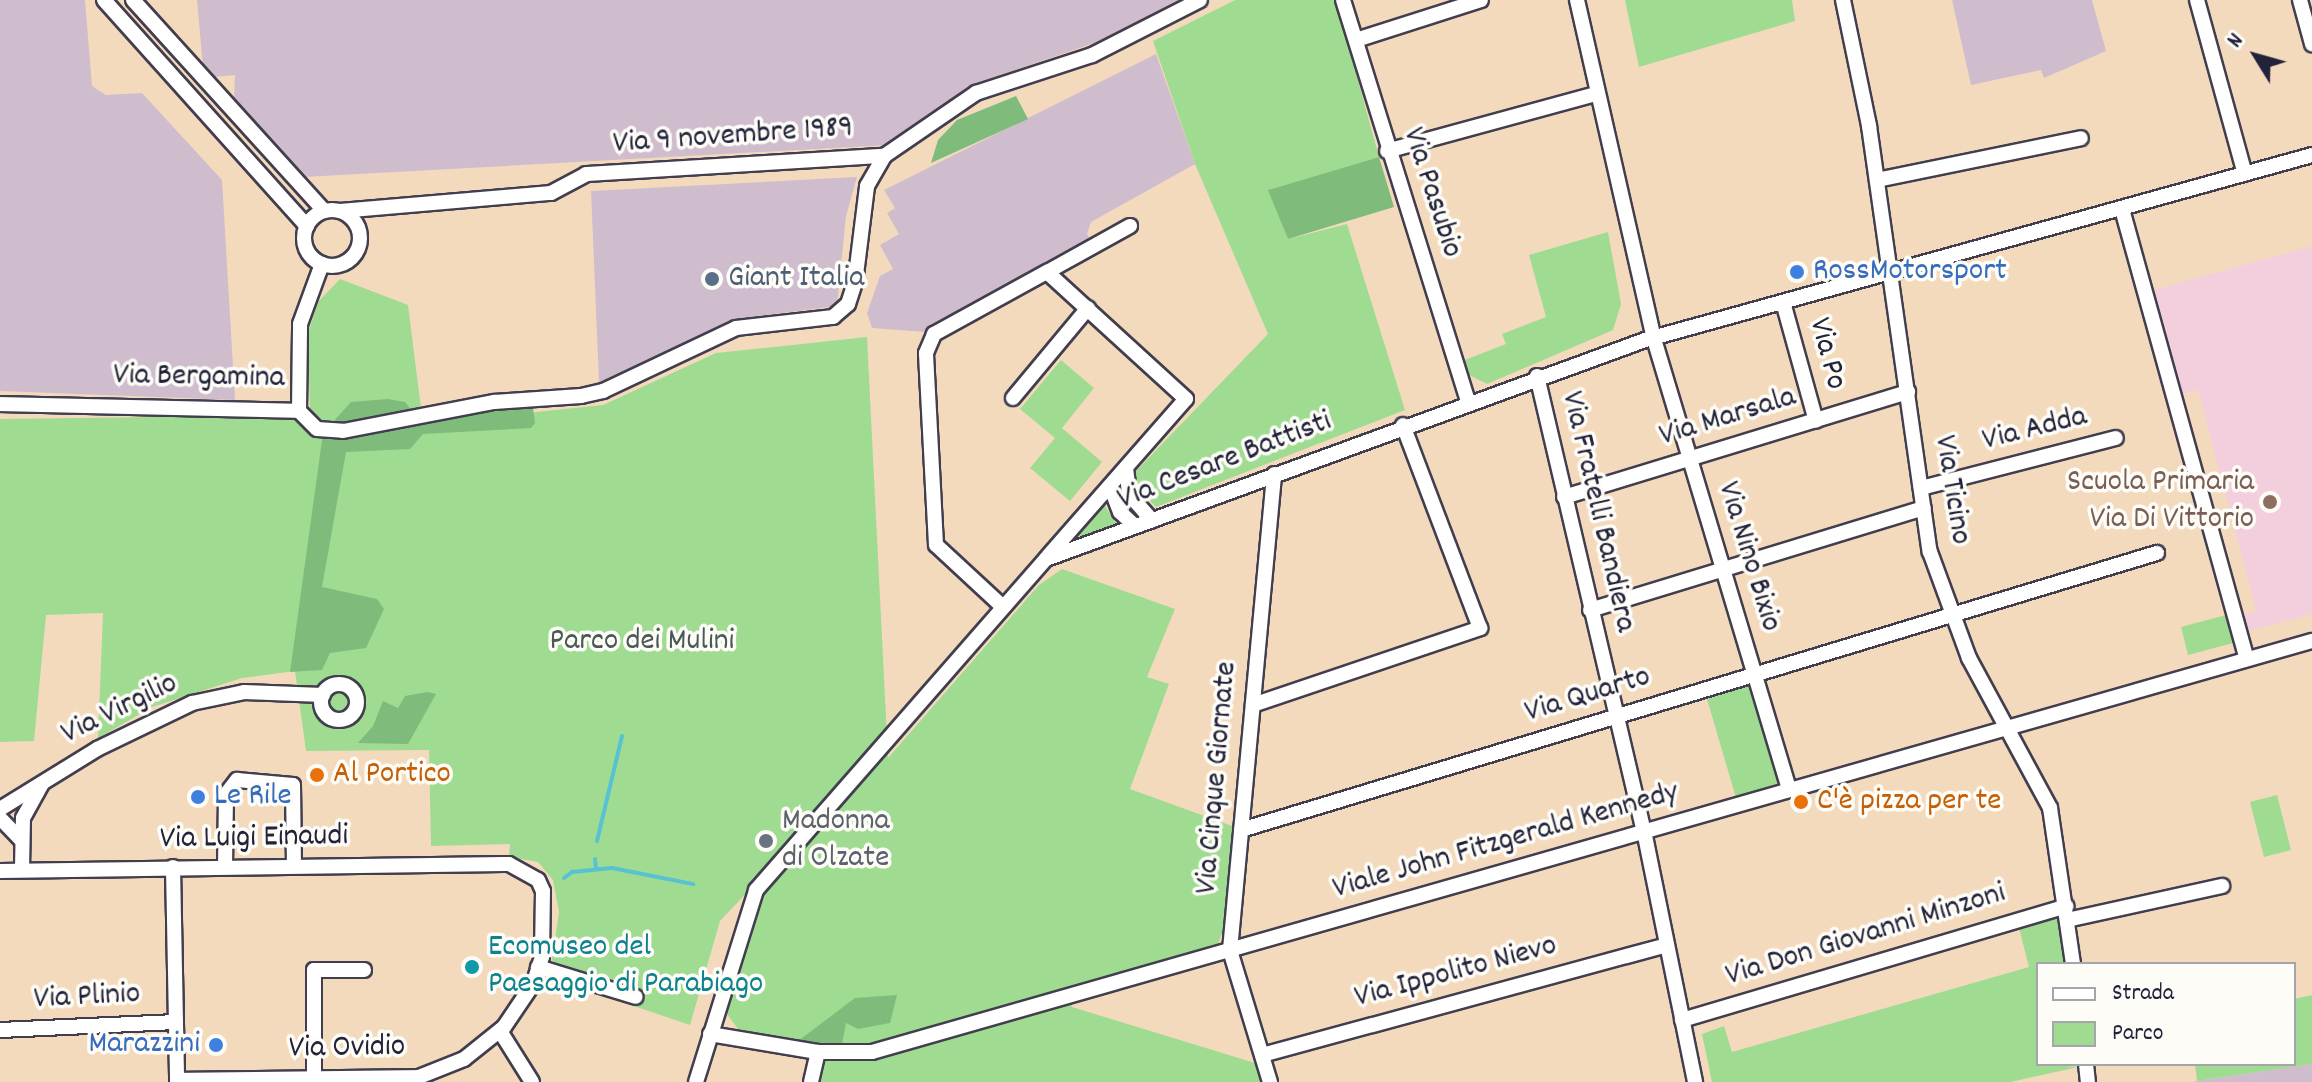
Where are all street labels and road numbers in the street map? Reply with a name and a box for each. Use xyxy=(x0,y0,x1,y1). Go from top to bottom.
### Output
street label: Via 9 novembre 1989 xyxy=(612,109,854,165)
street label: Via Pasubio xyxy=(1392,123,1470,263)
street label: Via Po xyxy=(1798,314,1854,394)
street label: Via Bergamina xyxy=(113,357,285,399)
street label: Via Marsala xyxy=(1655,379,1801,457)
street label: Via Fratelli Bandiera xyxy=(1551,388,1643,636)
street label: Via Adda xyxy=(1979,399,2091,461)
street label: Via Cesare Battisti xyxy=(1113,404,1337,520)
street label: Via Ticino xyxy=(1923,433,1979,547)
street label: Via Nino Bixio xyxy=(1707,477,1789,637)
street label: Via Quarto xyxy=(1521,659,1655,733)
street label: Via Cinque Giornate xyxy=(1189,660,1247,896)
street label: Via Virgilio xyxy=(56,666,184,754)
street label: Viale John Fitzgerald Kennedy xyxy=(1329,774,1683,910)
street label: Via Luigi Einaudi xyxy=(160,818,348,860)
street label: Via Don Giovanni Minzoni xyxy=(1722,875,2010,997)
street label: Via Ippolito Nievo xyxy=(1351,928,1561,1018)
street label: Via Plinio xyxy=(33,976,141,1020)
street label: Via Ovidio xyxy=(289,1029,405,1069)

